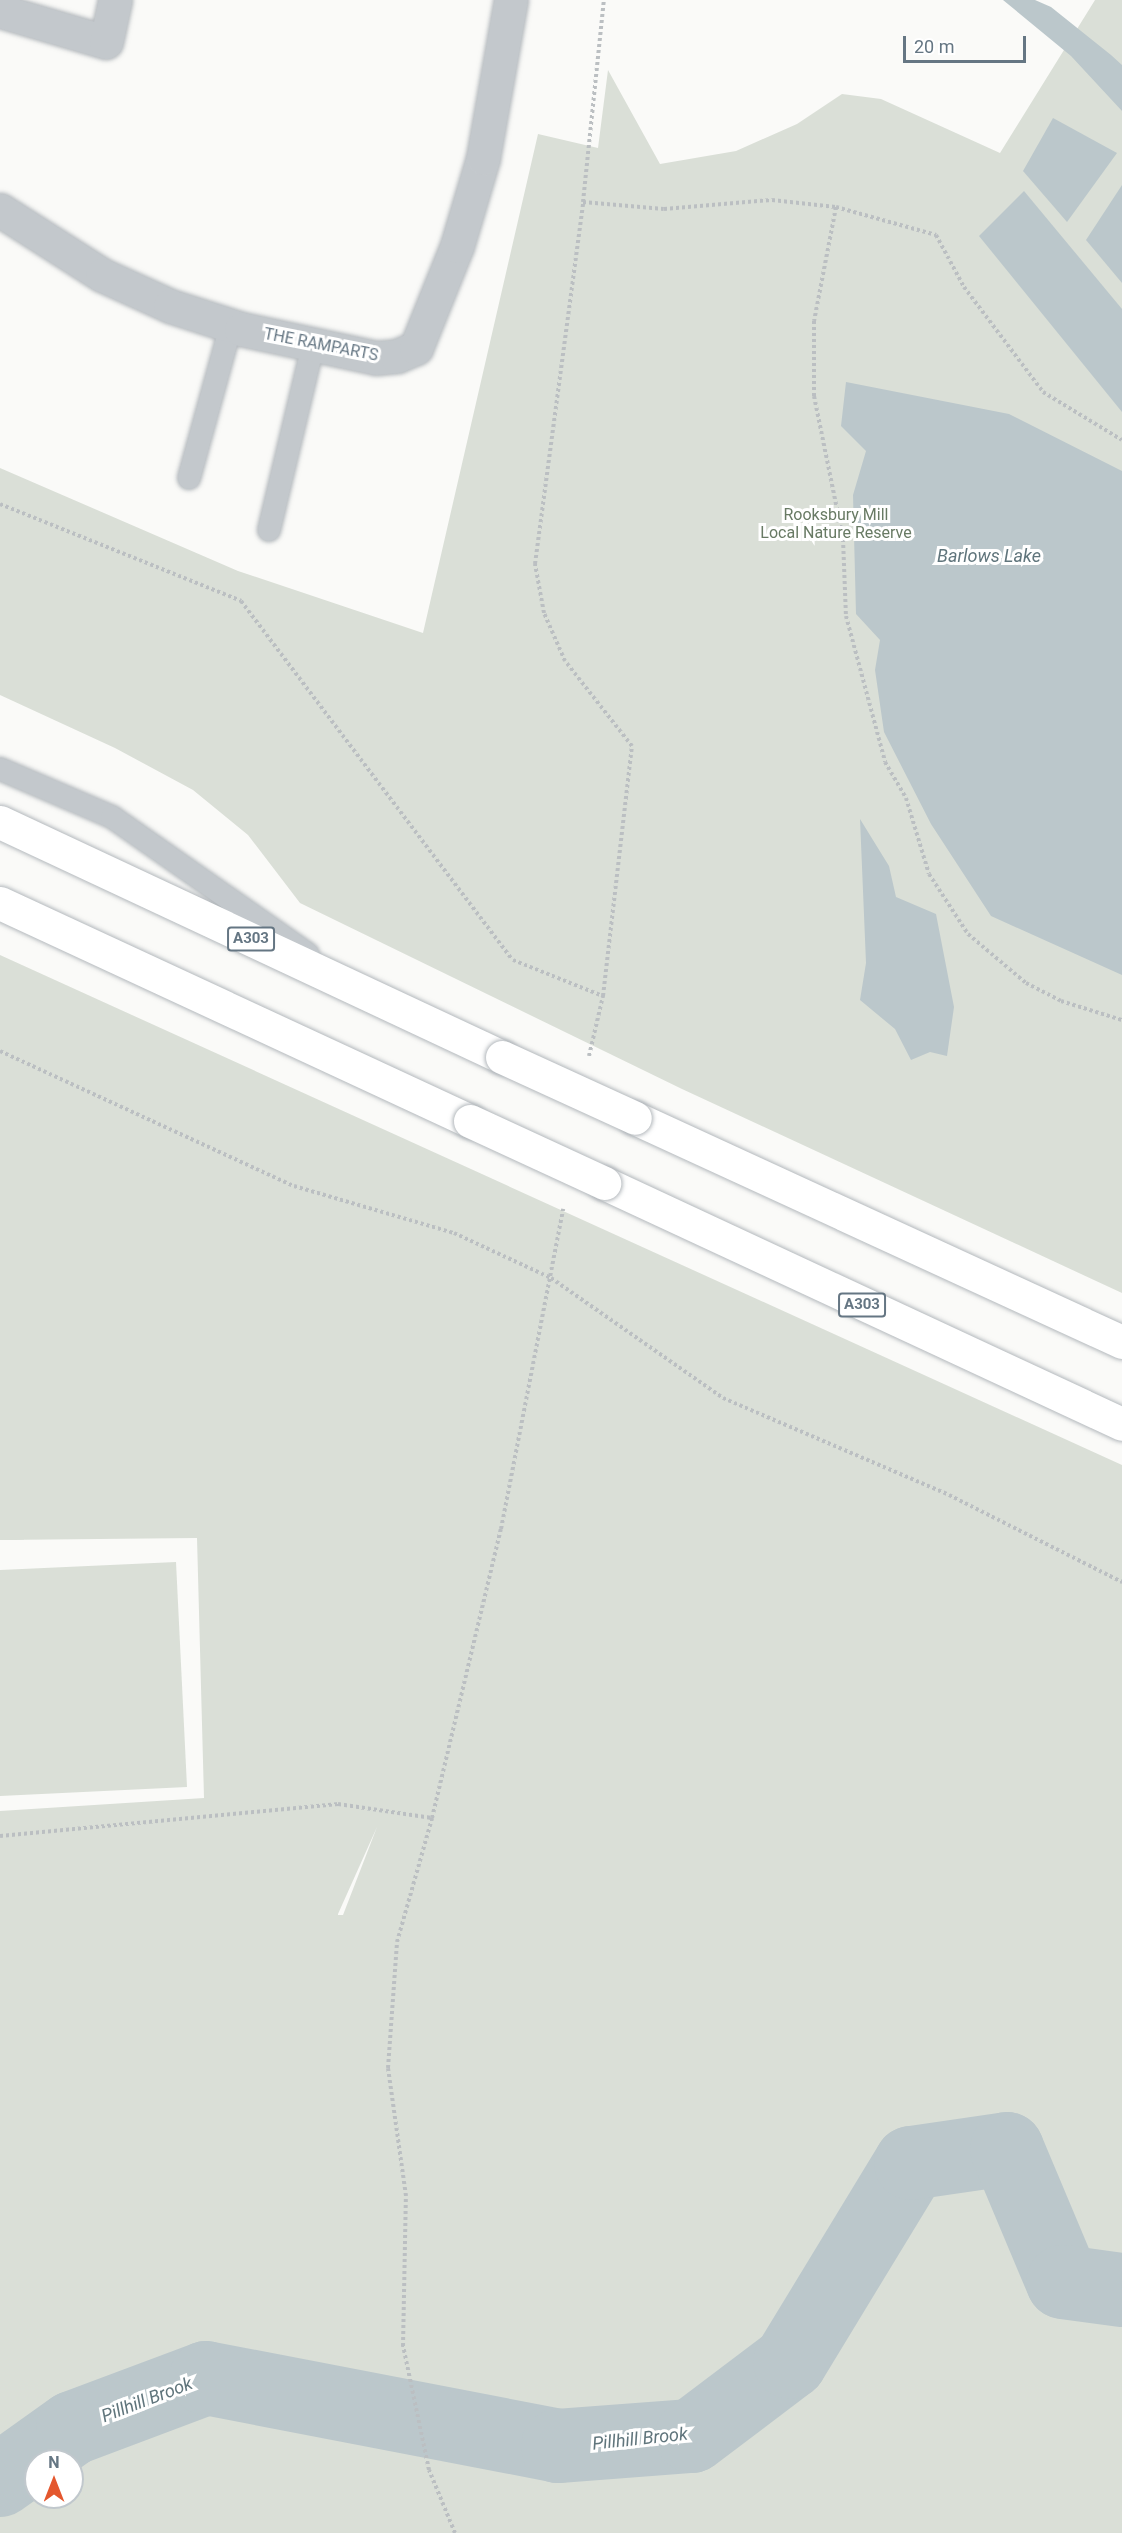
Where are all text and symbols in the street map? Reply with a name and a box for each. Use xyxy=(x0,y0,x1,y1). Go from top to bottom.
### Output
scale bar xyxy=(906,24,1029,62)
text: 20 m xyxy=(914,36,954,57)
street label: THE RAMPARTS xyxy=(262,325,380,365)
park label: Rooksbury Mill Local Nature Reserve xyxy=(760,505,912,543)
water label: Barlows Lake xyxy=(937,545,1041,567)
road number: A303 xyxy=(227,927,275,951)
road number: A303 xyxy=(838,1293,886,1317)
water label: Pillhill Brook xyxy=(98,2373,196,2427)
water label: Pillhill Brook xyxy=(591,2423,689,2455)
north arrow xyxy=(24,2449,84,2509)
text: N xyxy=(48,2453,60,2472)

